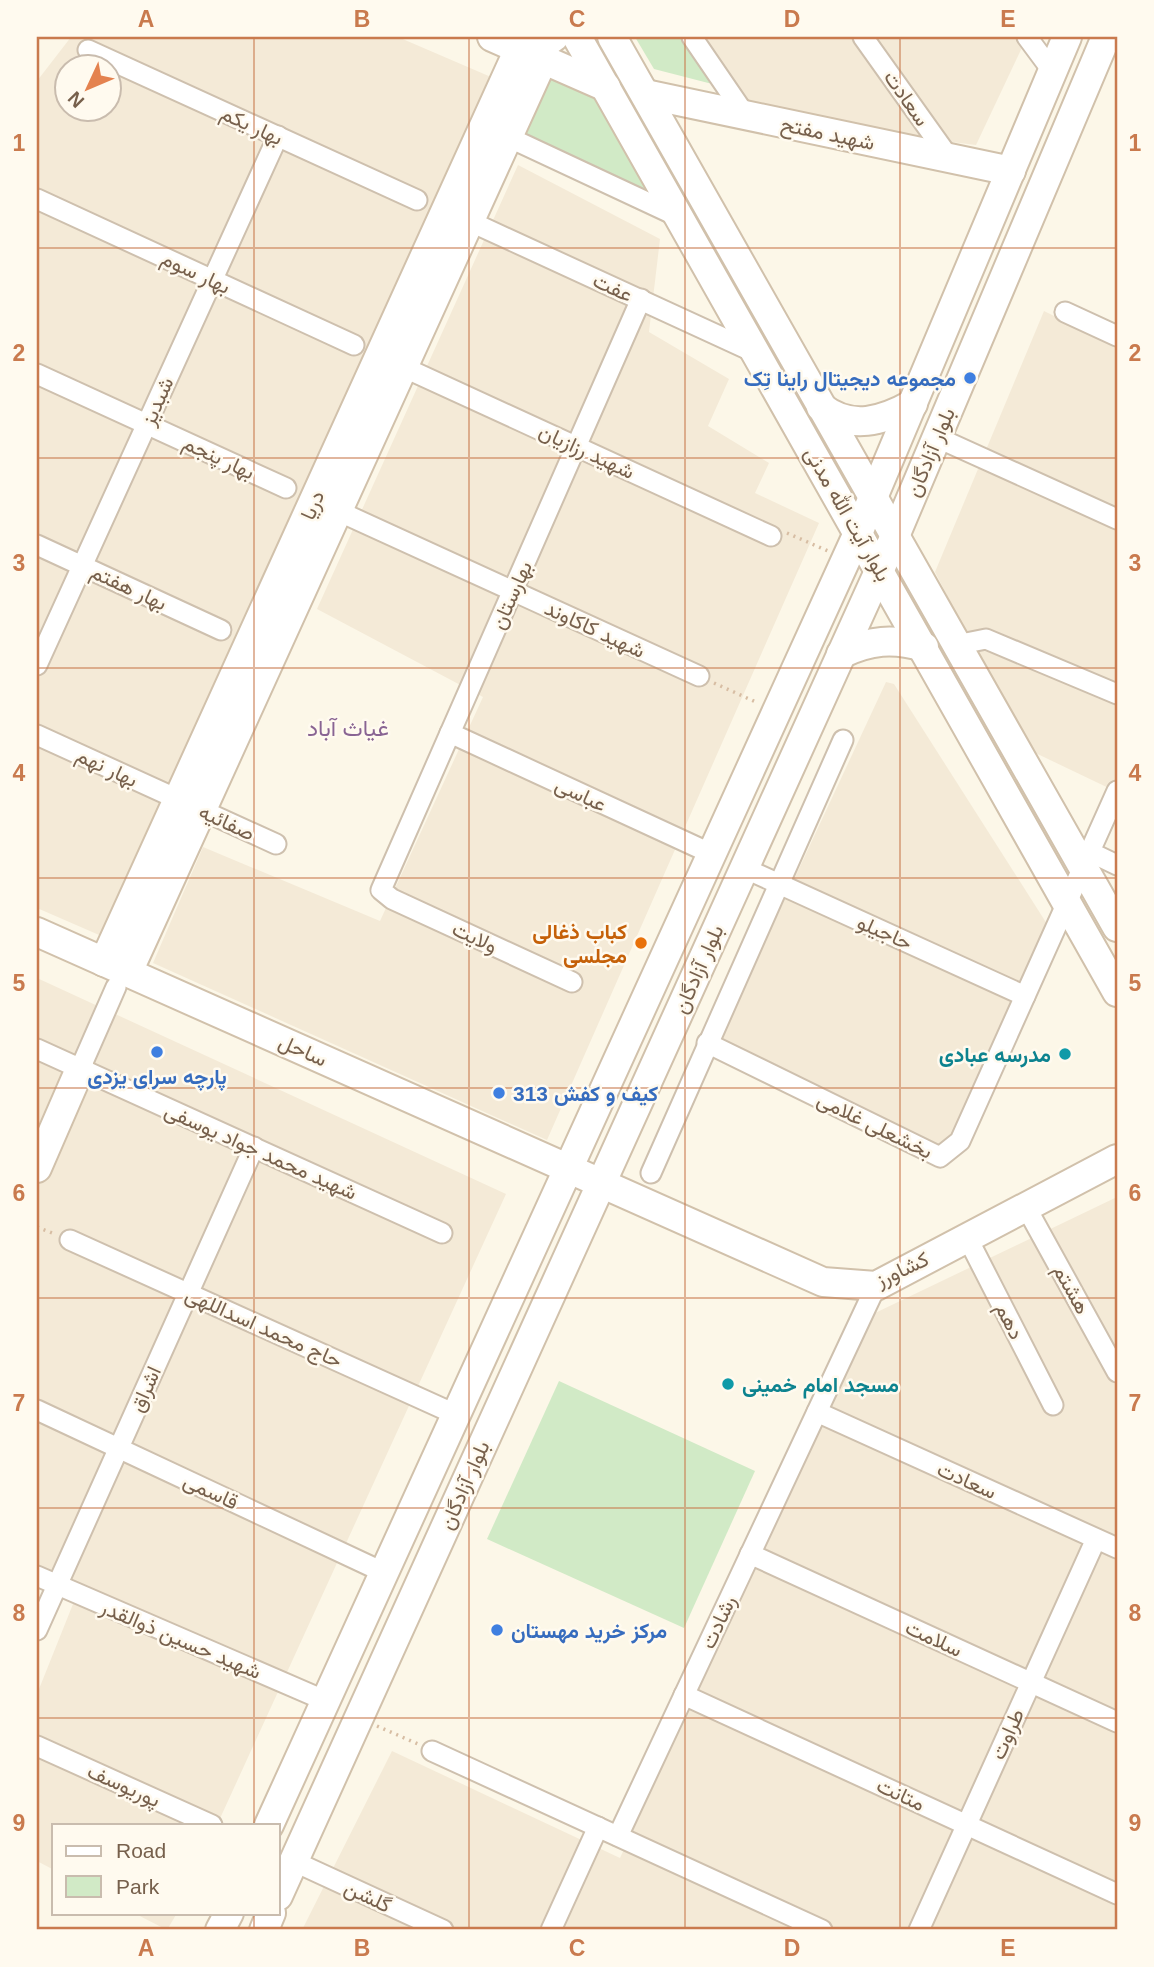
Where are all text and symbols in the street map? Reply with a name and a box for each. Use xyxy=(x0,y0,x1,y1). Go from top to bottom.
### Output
text: A xyxy=(138,6,154,32)
text: B xyxy=(354,6,370,32)
text: C xyxy=(569,6,585,32)
text: D xyxy=(784,6,800,32)
text: E xyxy=(1000,6,1016,32)
north arrow xyxy=(52,52,122,122)
street label: سعادت xyxy=(880,66,934,130)
text: N xyxy=(64,87,88,112)
street label: بهار یکم xyxy=(216,101,287,152)
street label: شهید مفتح xyxy=(778,112,877,157)
text: 1 xyxy=(13,130,26,156)
text: 1 xyxy=(1129,130,1142,156)
street label: بهار سوم xyxy=(157,246,234,301)
street label: عفت xyxy=(590,268,636,306)
text: 2 xyxy=(13,340,25,366)
text: 2 xyxy=(1129,340,1141,366)
place label: مجموعه دیجیتال راینا تِک xyxy=(744,367,956,392)
marker: مجموعه دیجیتال راینا تِک xyxy=(962,370,978,386)
street label: شبدیز xyxy=(136,373,180,430)
street label: بلوار آزادگان xyxy=(901,404,961,501)
street label: شهید رزازیان xyxy=(535,419,638,485)
street label: بهار پنجم xyxy=(178,430,258,486)
street label: بلوار آیت الله مدنی xyxy=(799,442,897,586)
street label: دریا xyxy=(296,487,330,524)
text: 3 xyxy=(13,550,25,576)
text: 3 xyxy=(1129,550,1141,576)
street label: بهارستان xyxy=(486,557,538,633)
street label: بهار هفتم xyxy=(86,559,171,617)
street label: شهید کاکاوند xyxy=(540,596,649,664)
district label: غیاث آباد xyxy=(307,715,389,741)
street label: بهار نهم xyxy=(71,743,141,794)
text: 4 xyxy=(13,760,26,786)
text: 4 xyxy=(1129,760,1142,786)
street label: عباسی xyxy=(551,772,610,817)
street label: صفائیه xyxy=(195,799,258,846)
street label: حاجیلو xyxy=(853,910,916,956)
street label: ولایت xyxy=(448,917,501,959)
place label: کباب ذغالی مجلسی xyxy=(532,920,627,968)
street label: بلوار آزادگان xyxy=(668,921,730,1018)
marker: کباب ذغالی مجلسی xyxy=(633,935,649,951)
text: 5 xyxy=(13,970,26,996)
text: 5 xyxy=(1129,970,1142,996)
street label: ساحل xyxy=(275,1029,331,1072)
place label: مدرسه عبادی xyxy=(939,1043,1051,1068)
marker: پارچه سرای یزدی xyxy=(149,1044,165,1060)
marker: مدرسه عبادی xyxy=(1057,1046,1073,1062)
place label: پارچه سرای یزدی xyxy=(87,1065,227,1091)
place label: کیف و کفش 313 xyxy=(513,1082,658,1107)
marker: کیف و کفش 313 xyxy=(491,1085,507,1101)
street label: بخشعلی غلامی xyxy=(813,1087,936,1164)
street label: شهید محمد جواد یوسفی xyxy=(160,1098,361,1206)
text: 6 xyxy=(13,1180,25,1206)
text: 6 xyxy=(1129,1180,1141,1206)
street label: کشاورز xyxy=(871,1247,933,1293)
street label: هشتم xyxy=(1046,1260,1095,1319)
street label: حاج محمد اسداللهی xyxy=(181,1282,346,1375)
street label: دهم xyxy=(988,1299,1029,1344)
street label: اشراق xyxy=(125,1363,167,1416)
place label: مسجد امام خمینی xyxy=(742,1373,899,1399)
marker: مسجد امام خمینی xyxy=(720,1376,736,1392)
text: 7 xyxy=(13,1390,25,1416)
text: 7 xyxy=(1129,1390,1141,1416)
street label: بلوار آزادگان xyxy=(434,1437,496,1534)
street label: سعادت xyxy=(934,1457,1000,1503)
street label: قاسمی xyxy=(180,1468,242,1515)
street label: رشادت xyxy=(696,1592,742,1653)
street label: شهید حسین ذوالقدر xyxy=(96,1594,265,1685)
text: 8 xyxy=(13,1600,26,1626)
text: 8 xyxy=(1129,1600,1142,1626)
street label: سلامت xyxy=(902,1615,966,1661)
place label: مرکز خرید مهستان xyxy=(511,1619,667,1644)
marker: مرکز خرید مهستان xyxy=(489,1622,505,1638)
street label: طراوت xyxy=(986,1705,1030,1764)
street label: پوریوسف xyxy=(83,1759,164,1814)
street label: متانت xyxy=(873,1773,929,1815)
text: 9 xyxy=(13,1810,25,1836)
text: 9 xyxy=(1129,1810,1141,1836)
legend xyxy=(52,1824,280,1914)
text: Road xyxy=(116,1839,166,1862)
text: Park xyxy=(116,1875,160,1898)
street label: گلشن xyxy=(341,1875,395,1918)
text: A xyxy=(138,1935,154,1961)
text: B xyxy=(354,1935,370,1961)
text: C xyxy=(569,1935,585,1961)
text: D xyxy=(784,1935,800,1961)
text: E xyxy=(1000,1935,1016,1961)

